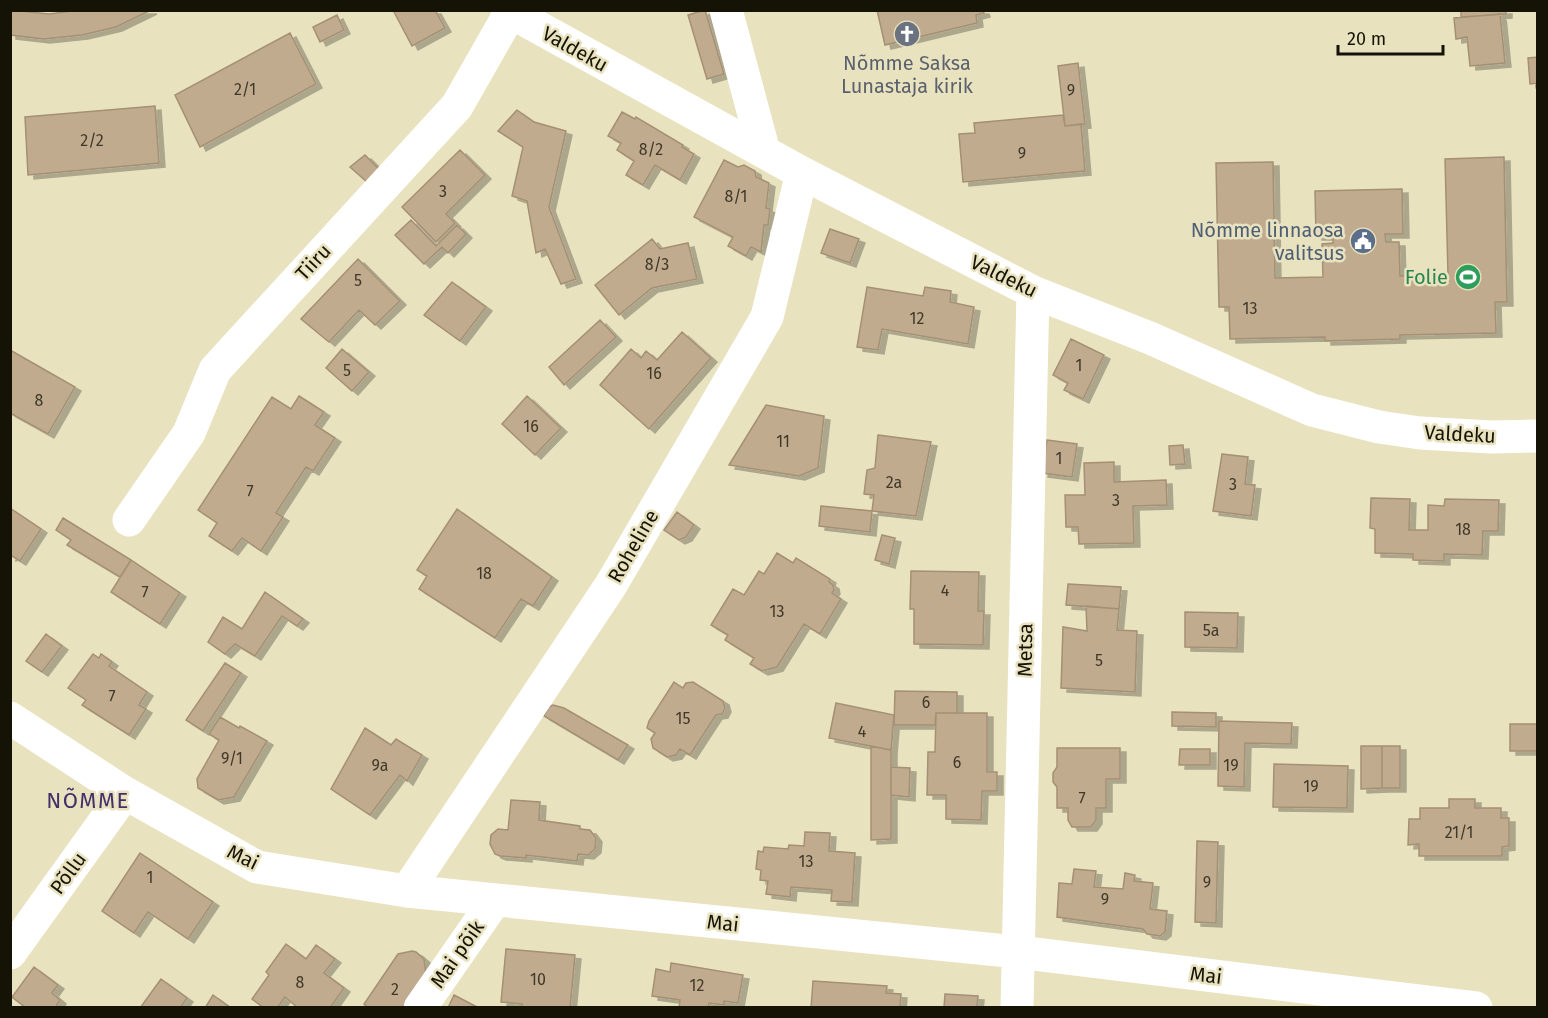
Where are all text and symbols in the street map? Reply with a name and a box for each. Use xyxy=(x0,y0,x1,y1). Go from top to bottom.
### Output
scale bar xyxy=(1338,18,1443,56)
church icon: Nõmme Saksa Lunastaja kirik xyxy=(892,19,922,49)
street label: Valdeku xyxy=(538,21,612,77)
text: 20 m xyxy=(1347,28,1386,50)
place label: Nõmme Saksa Lunastaja kirik xyxy=(841,51,974,98)
house number: 2/1 xyxy=(234,80,256,99)
house number: 9 xyxy=(1067,81,1075,100)
house number: 2/2 xyxy=(80,131,104,150)
house number: 8/2 xyxy=(639,140,663,159)
house number: 9 xyxy=(1018,144,1026,163)
house number: 3 xyxy=(439,182,447,201)
house number: 8/1 xyxy=(724,187,748,206)
place label: Nõmme linnaosa valitsus xyxy=(1191,218,1344,265)
public building icon: Nõmme linnaosa valitsus xyxy=(1348,226,1378,256)
street label: Tiiru xyxy=(290,239,336,285)
street label: Valdeku xyxy=(967,250,1041,302)
house number: 8/3 xyxy=(645,255,669,274)
sports icon: Folie xyxy=(1453,262,1483,292)
place label: Folie xyxy=(1405,265,1448,289)
house number: 5 xyxy=(354,271,362,290)
house number: 13 xyxy=(1243,299,1257,318)
house number: 12 xyxy=(910,309,924,328)
house number: 1 xyxy=(1076,356,1082,375)
house number: 5 xyxy=(343,361,351,380)
house number: 16 xyxy=(646,364,662,383)
house number: 8 xyxy=(35,391,44,410)
house number: 16 xyxy=(523,417,539,436)
street label: Valdeku xyxy=(1424,420,1496,448)
house number: 11 xyxy=(776,432,790,451)
house number: 1 xyxy=(1056,449,1062,468)
house number: 2a xyxy=(886,473,902,492)
house number: 3 xyxy=(1229,475,1237,494)
house number: 7 xyxy=(246,482,254,501)
house number: 3 xyxy=(1112,491,1120,510)
street label: Roheline xyxy=(603,505,663,587)
house number: 18 xyxy=(1455,520,1471,539)
house number: 18 xyxy=(476,564,492,583)
house number: 4 xyxy=(941,581,950,600)
house number: 7 xyxy=(141,583,149,602)
house number: 13 xyxy=(770,602,784,621)
house number: 5a xyxy=(1203,621,1219,640)
street label: Metsa xyxy=(1013,623,1037,677)
house number: 5 xyxy=(1095,651,1103,670)
house number: 7 xyxy=(108,687,116,706)
house number: 6 xyxy=(922,693,930,712)
house number: 15 xyxy=(676,709,690,728)
house number: 4 xyxy=(858,722,867,741)
house number: 9/1 xyxy=(221,749,243,768)
house number: 6 xyxy=(953,753,961,772)
house number: 9a xyxy=(372,756,388,775)
house number: 19 xyxy=(1223,756,1239,775)
house number: 19 xyxy=(1303,777,1319,796)
district label: NÕMME xyxy=(46,787,130,814)
house number: 7 xyxy=(1078,789,1086,808)
house number: 21/1 xyxy=(1445,823,1473,842)
street label: Mai xyxy=(223,839,263,875)
street label: Põllu xyxy=(45,847,91,899)
house number: 13 xyxy=(799,852,813,871)
house number: 1 xyxy=(147,868,153,887)
house number: 9 xyxy=(1203,873,1211,892)
house number: 9 xyxy=(1101,890,1109,909)
street label: Mai xyxy=(706,909,740,937)
street label: Mai põik xyxy=(425,915,489,992)
street label: Mai xyxy=(1189,961,1223,989)
house number: 10 xyxy=(530,970,546,989)
house number: 8 xyxy=(296,973,305,992)
house number: 12 xyxy=(690,976,704,995)
house number: 2 xyxy=(391,980,399,999)

